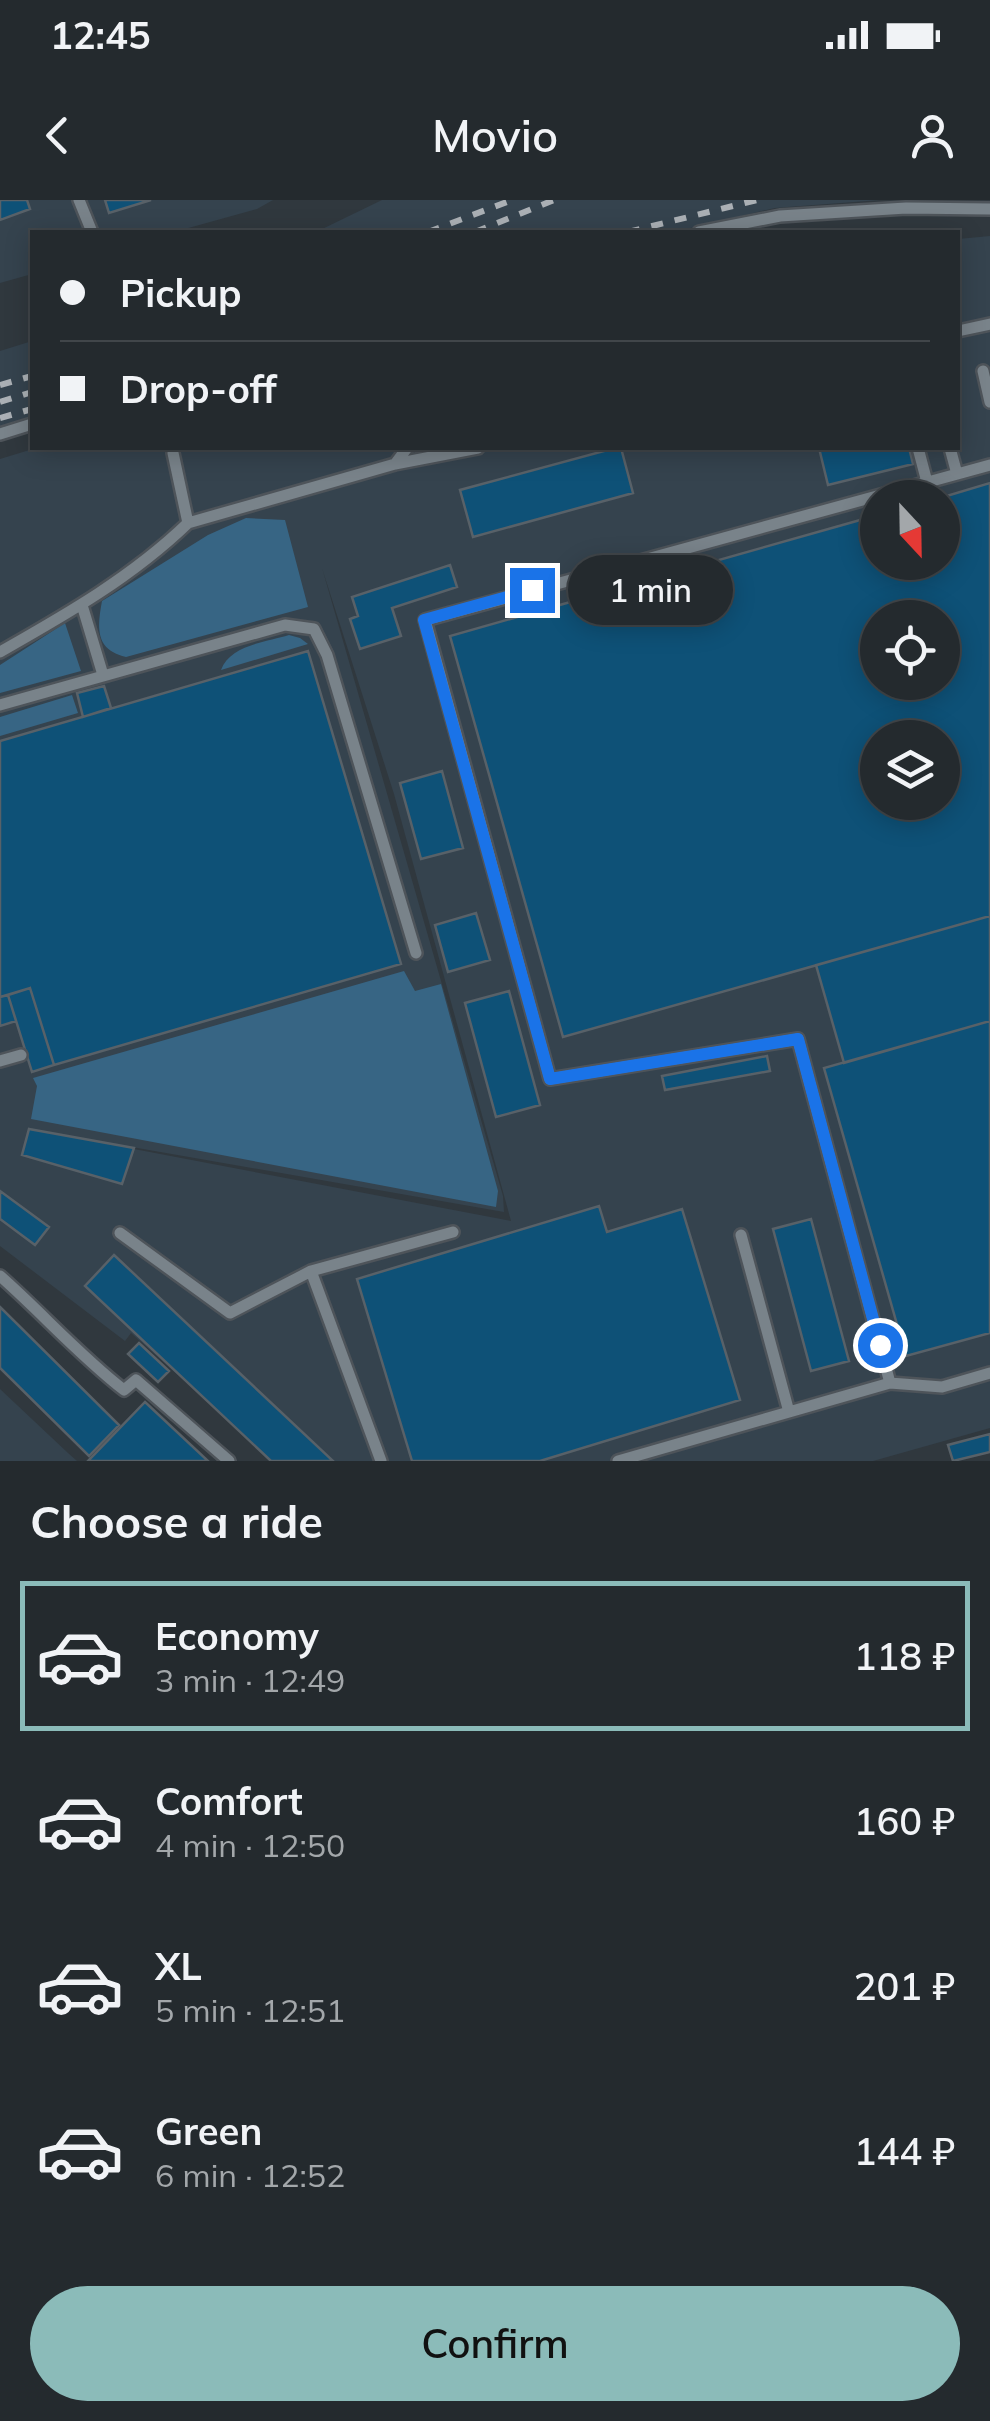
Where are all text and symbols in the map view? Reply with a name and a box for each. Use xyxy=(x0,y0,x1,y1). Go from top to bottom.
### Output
text: 12:45 xyxy=(50,11,151,59)
text: Movio xyxy=(432,107,558,163)
icon: back xyxy=(30,108,85,163)
icon: person xyxy=(905,108,960,163)
text: Pickup xyxy=(120,269,242,317)
text: Drop-off xyxy=(120,365,277,413)
north arrow xyxy=(860,480,960,580)
map controls xyxy=(860,480,960,820)
callout: 1 min xyxy=(567,555,732,625)
route end xyxy=(510,568,555,613)
text: 1 min xyxy=(609,570,692,610)
button: locate xyxy=(860,600,960,700)
button: layers xyxy=(860,720,960,820)
route start xyxy=(858,1323,903,1368)
text: Choose a ride xyxy=(30,1493,323,1549)
icon: car xyxy=(35,1611,125,1701)
text: Economy xyxy=(155,1612,319,1660)
text: 118 ₽ xyxy=(854,1632,955,1680)
text: 3 min · 12:49 xyxy=(155,1660,345,1700)
icon: car xyxy=(35,1776,125,1866)
text: Comfort xyxy=(155,1777,303,1825)
text: 160 ₽ xyxy=(854,1797,955,1845)
text: 4 min · 12:50 xyxy=(155,1825,345,1865)
icon: car xyxy=(35,1941,125,2031)
text: XL xyxy=(155,1942,202,1990)
text: 201 ₽ xyxy=(854,1962,955,2010)
text: 5 min · 12:51 xyxy=(155,1990,345,2030)
icon: car xyxy=(35,2106,125,2196)
text: Green xyxy=(155,2107,262,2155)
text: 144 ₽ xyxy=(854,2127,955,2175)
text: 6 min · 12:52 xyxy=(155,2155,345,2195)
button: Confirm xyxy=(30,2286,960,2401)

